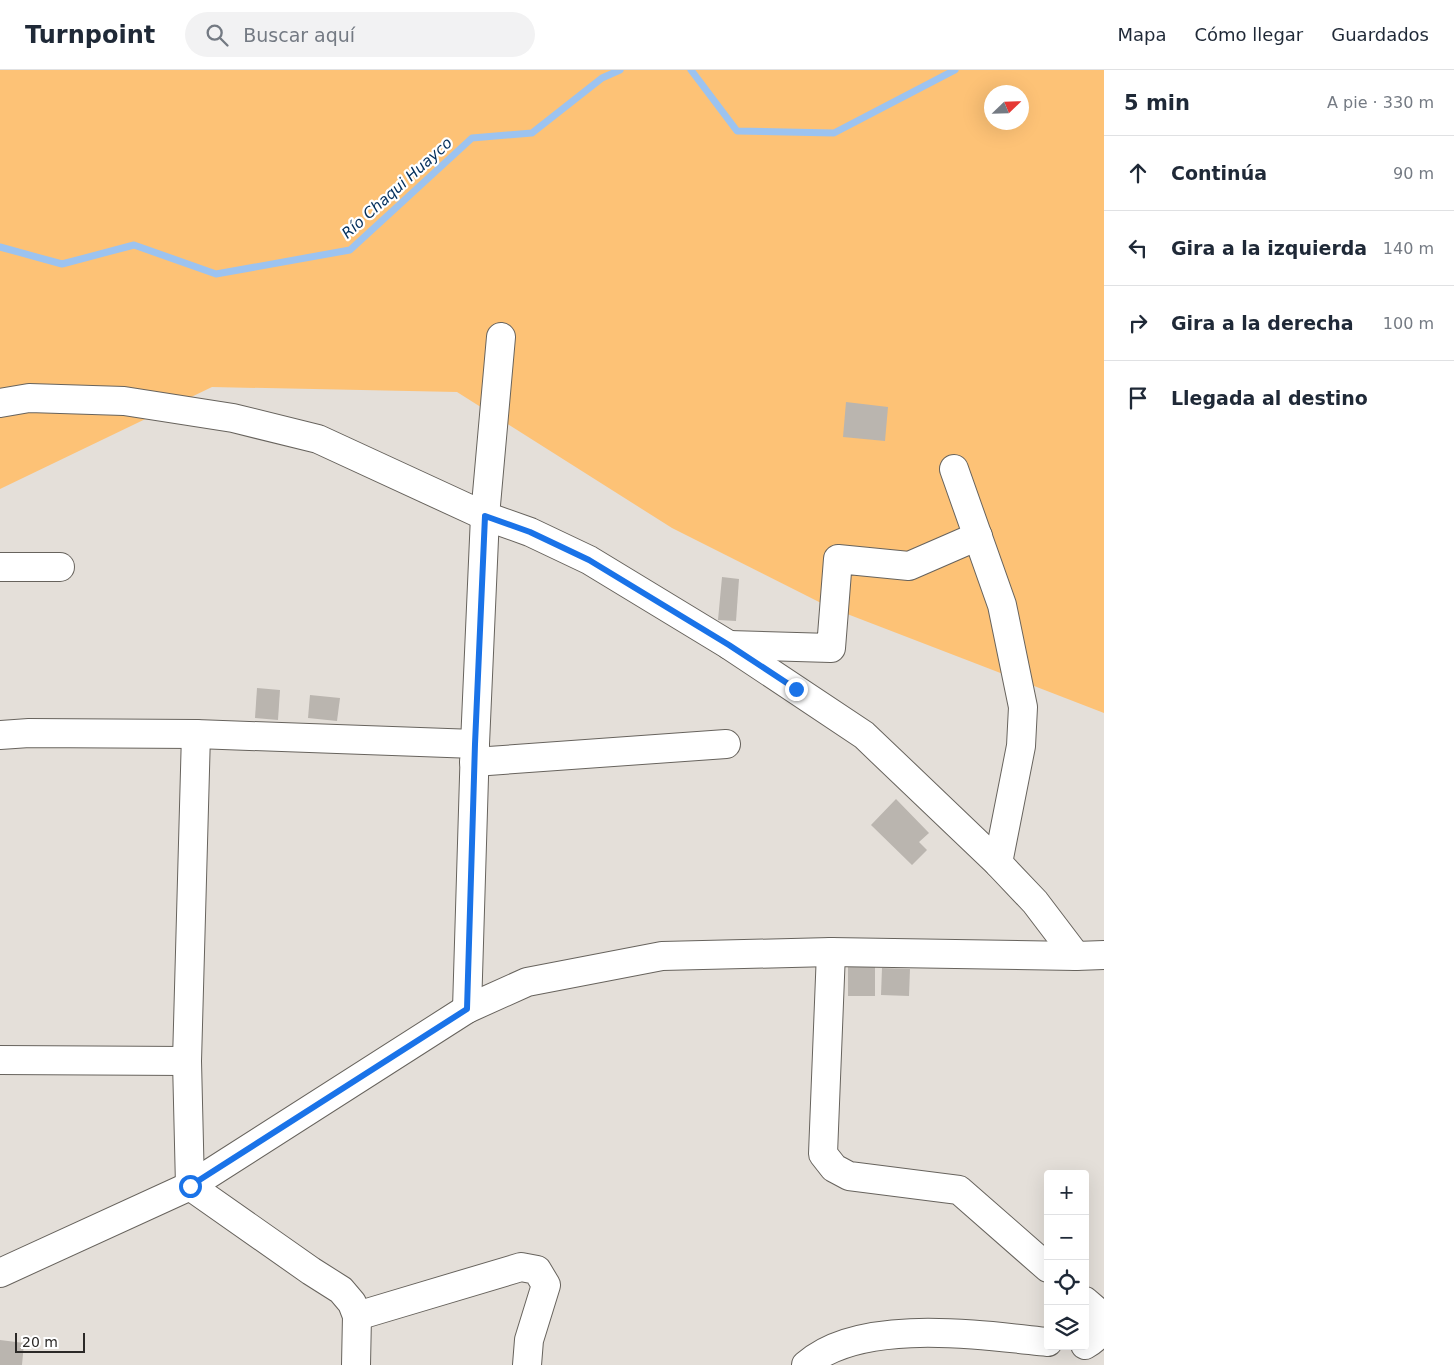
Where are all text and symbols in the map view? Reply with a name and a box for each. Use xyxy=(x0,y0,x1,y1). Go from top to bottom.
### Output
search box xyxy=(185,12,535,57)
text: Turnpoint xyxy=(25,21,155,49)
icon: search xyxy=(203,21,231,49)
text: Buscar aquí xyxy=(243,24,355,46)
text: Mapa xyxy=(1117,24,1166,45)
text: Cómo llegar xyxy=(1194,24,1303,45)
text: Guardados xyxy=(1331,24,1429,45)
north arrow xyxy=(984,85,1029,130)
text: 5 min xyxy=(1124,91,1190,115)
text: A pie · 330 m xyxy=(1327,93,1434,112)
water label: Río Chaqui Huayco xyxy=(338,134,456,242)
icon: ahead xyxy=(1124,159,1152,187)
text: Continúa xyxy=(1171,162,1267,184)
text: 90 m xyxy=(1393,164,1434,183)
icon: left xyxy=(1124,234,1152,262)
text: Gira a la izquierda xyxy=(1171,237,1367,259)
text: 140 m xyxy=(1383,239,1434,258)
icon: right xyxy=(1124,309,1152,337)
text: Gira a la derecha xyxy=(1171,312,1354,334)
text: 100 m xyxy=(1383,314,1434,333)
icon: arrive xyxy=(1124,384,1152,412)
text: Llegada al destino xyxy=(1171,387,1368,409)
route end xyxy=(785,678,808,701)
map controls xyxy=(1044,1170,1089,1350)
button: + xyxy=(1044,1170,1089,1215)
route start xyxy=(179,1175,202,1198)
button: − xyxy=(1044,1215,1089,1260)
button: locate xyxy=(1044,1260,1089,1305)
button: layers xyxy=(1044,1305,1089,1350)
scale bar xyxy=(15,1330,85,1353)
text: 20 m xyxy=(22,1334,58,1350)

